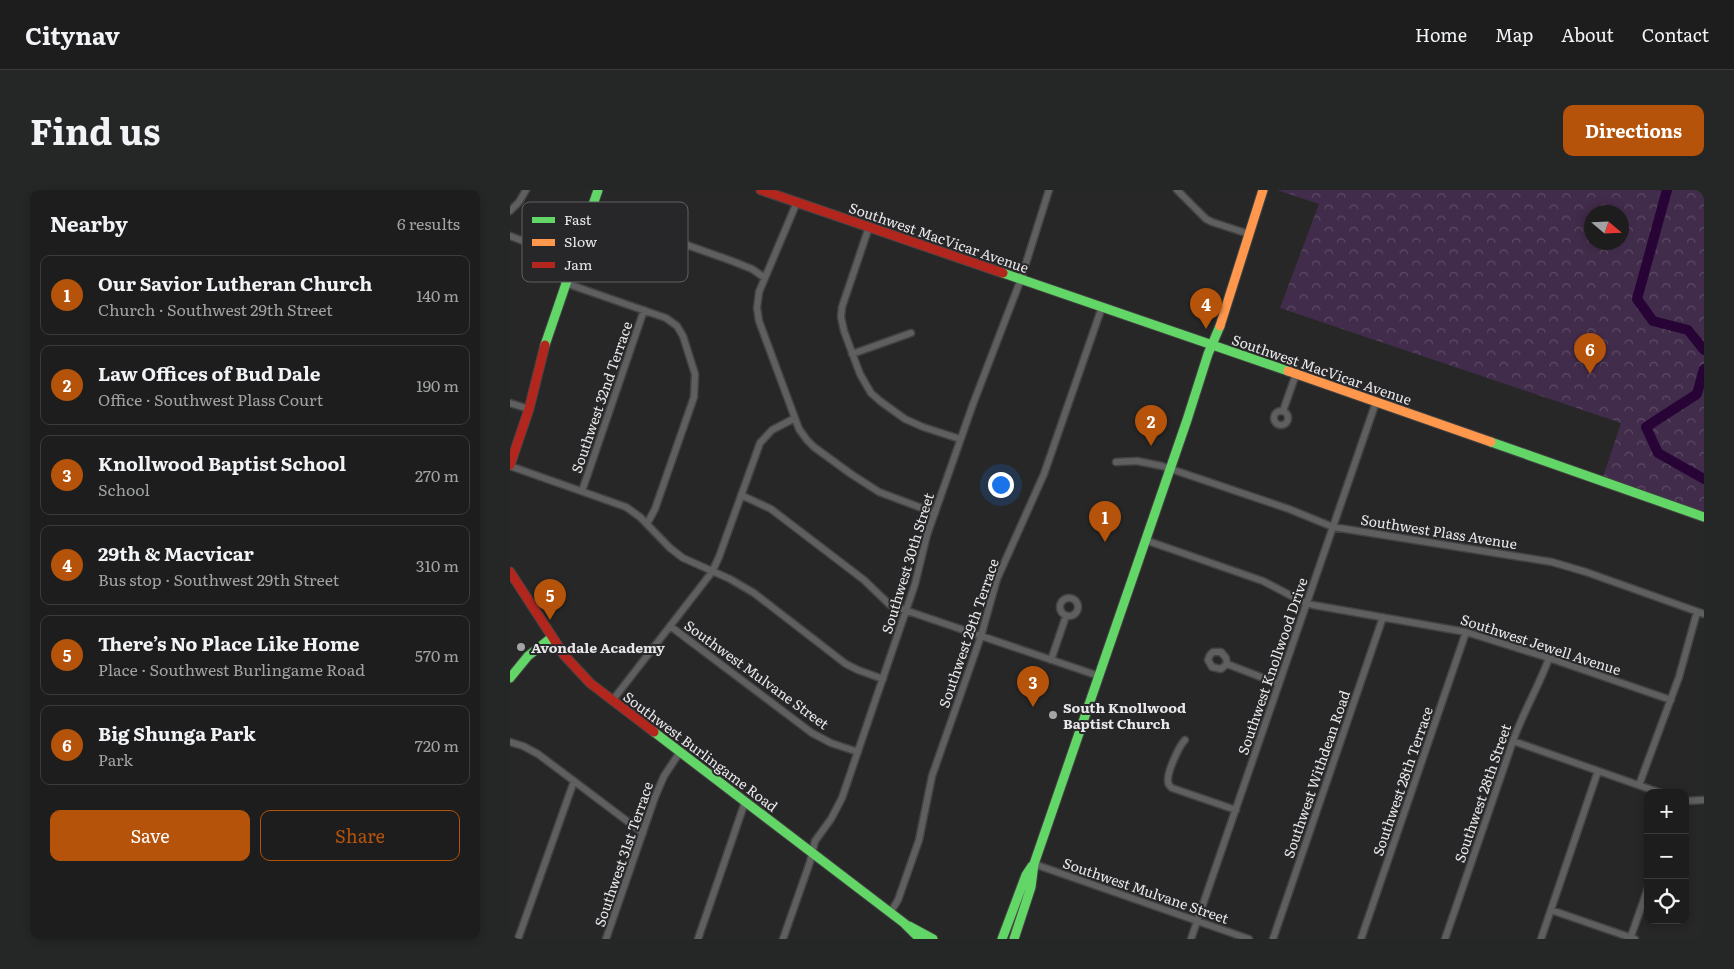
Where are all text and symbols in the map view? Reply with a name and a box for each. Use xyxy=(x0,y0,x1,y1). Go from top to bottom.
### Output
text: Citynav xyxy=(25,17,120,52)
text: Home xyxy=(1415,21,1467,48)
text: Map xyxy=(1495,21,1533,48)
text: About xyxy=(1561,21,1614,48)
text: Contact xyxy=(1642,21,1709,48)
text: Find us xyxy=(30,104,160,156)
button: Directions xyxy=(1563,105,1704,156)
street label: Southwest MacVicar Avenue xyxy=(846,197,1032,277)
legend xyxy=(522,202,688,282)
north arrow xyxy=(1584,205,1629,250)
text: Nearby xyxy=(50,207,128,238)
text: Fast xyxy=(564,209,592,229)
text: 6 results xyxy=(397,211,460,235)
text: Slow xyxy=(564,231,597,251)
text: Jam xyxy=(564,254,593,274)
text: Our Savior Lutheran Church xyxy=(98,269,372,297)
text: 1 xyxy=(64,283,70,307)
text: 140 m xyxy=(416,283,459,307)
pin: 4 xyxy=(1190,288,1222,329)
text: Church · Southwest 29th Street xyxy=(98,297,333,321)
street label: Southwest 32nd Terrace xyxy=(566,319,636,475)
street label: Southwest MacVicar Avenue xyxy=(1229,329,1415,409)
pin: 6 xyxy=(1574,333,1606,374)
text: Law Offices of Bud Dale xyxy=(98,359,320,387)
text: 2 xyxy=(63,373,71,397)
text: 190 m xyxy=(416,373,459,397)
text: Office · Southwest Plass Court xyxy=(98,387,323,411)
pin: 2 xyxy=(1135,405,1167,446)
text: Knollwood Baptist School xyxy=(98,449,346,477)
text: 3 xyxy=(63,463,71,487)
text: 270 m xyxy=(415,463,459,487)
your location xyxy=(988,472,1014,498)
text: School xyxy=(98,477,150,501)
street label: Southwest 30th Street xyxy=(876,490,938,636)
pin: 1 xyxy=(1089,501,1121,542)
street label: Southwest Plass Avenue xyxy=(1359,509,1519,553)
text: 29th & Macvicar xyxy=(98,539,254,567)
text: 4 xyxy=(62,553,72,577)
text: 310 m xyxy=(416,553,459,577)
street label: Southwest 29th Terrace xyxy=(933,556,1003,710)
text: Bus stop · Southwest 29th Street xyxy=(98,567,339,591)
street label: Southwest Knollwood Drive xyxy=(1232,575,1312,757)
pin: 5 xyxy=(534,579,566,620)
street label: Southwest Jewell Avenue xyxy=(1458,609,1624,679)
street label: Southwest Mulvane Street xyxy=(681,615,834,733)
text: There’s No Place Like Home xyxy=(98,629,360,657)
place label: Avondale Academy xyxy=(531,637,665,657)
marker: Avondale Academy xyxy=(515,641,527,653)
text: 5 xyxy=(63,643,71,667)
text: 570 m xyxy=(415,643,459,667)
text: Place · Southwest Burlingame Road xyxy=(98,657,365,681)
pin: 3 xyxy=(1017,666,1049,707)
street label: Southwest Burlingame Road xyxy=(620,686,783,816)
street label: Southwest Withdean Road xyxy=(1278,687,1354,861)
place label: South Knollwood Baptist Church xyxy=(1063,697,1186,733)
street label: Southwest 28th Terrace xyxy=(1367,704,1437,858)
marker: South Knollwood Baptist Church xyxy=(1047,709,1059,721)
text: Big Shunga Park xyxy=(98,719,256,747)
street label: Southwest 28th Street xyxy=(1449,721,1515,865)
text: 6 xyxy=(62,733,72,757)
text: 720 m xyxy=(415,733,459,757)
text: Park xyxy=(98,747,133,771)
street label: Southwest 31st Terrace xyxy=(589,779,657,929)
map controls xyxy=(1644,789,1689,924)
button: + xyxy=(1644,789,1689,834)
button: Save xyxy=(50,810,250,861)
button: Share xyxy=(260,810,460,861)
button: − xyxy=(1644,834,1689,879)
street label: Southwest Mulvane Street xyxy=(1060,852,1232,928)
button: locate xyxy=(1644,879,1689,924)

